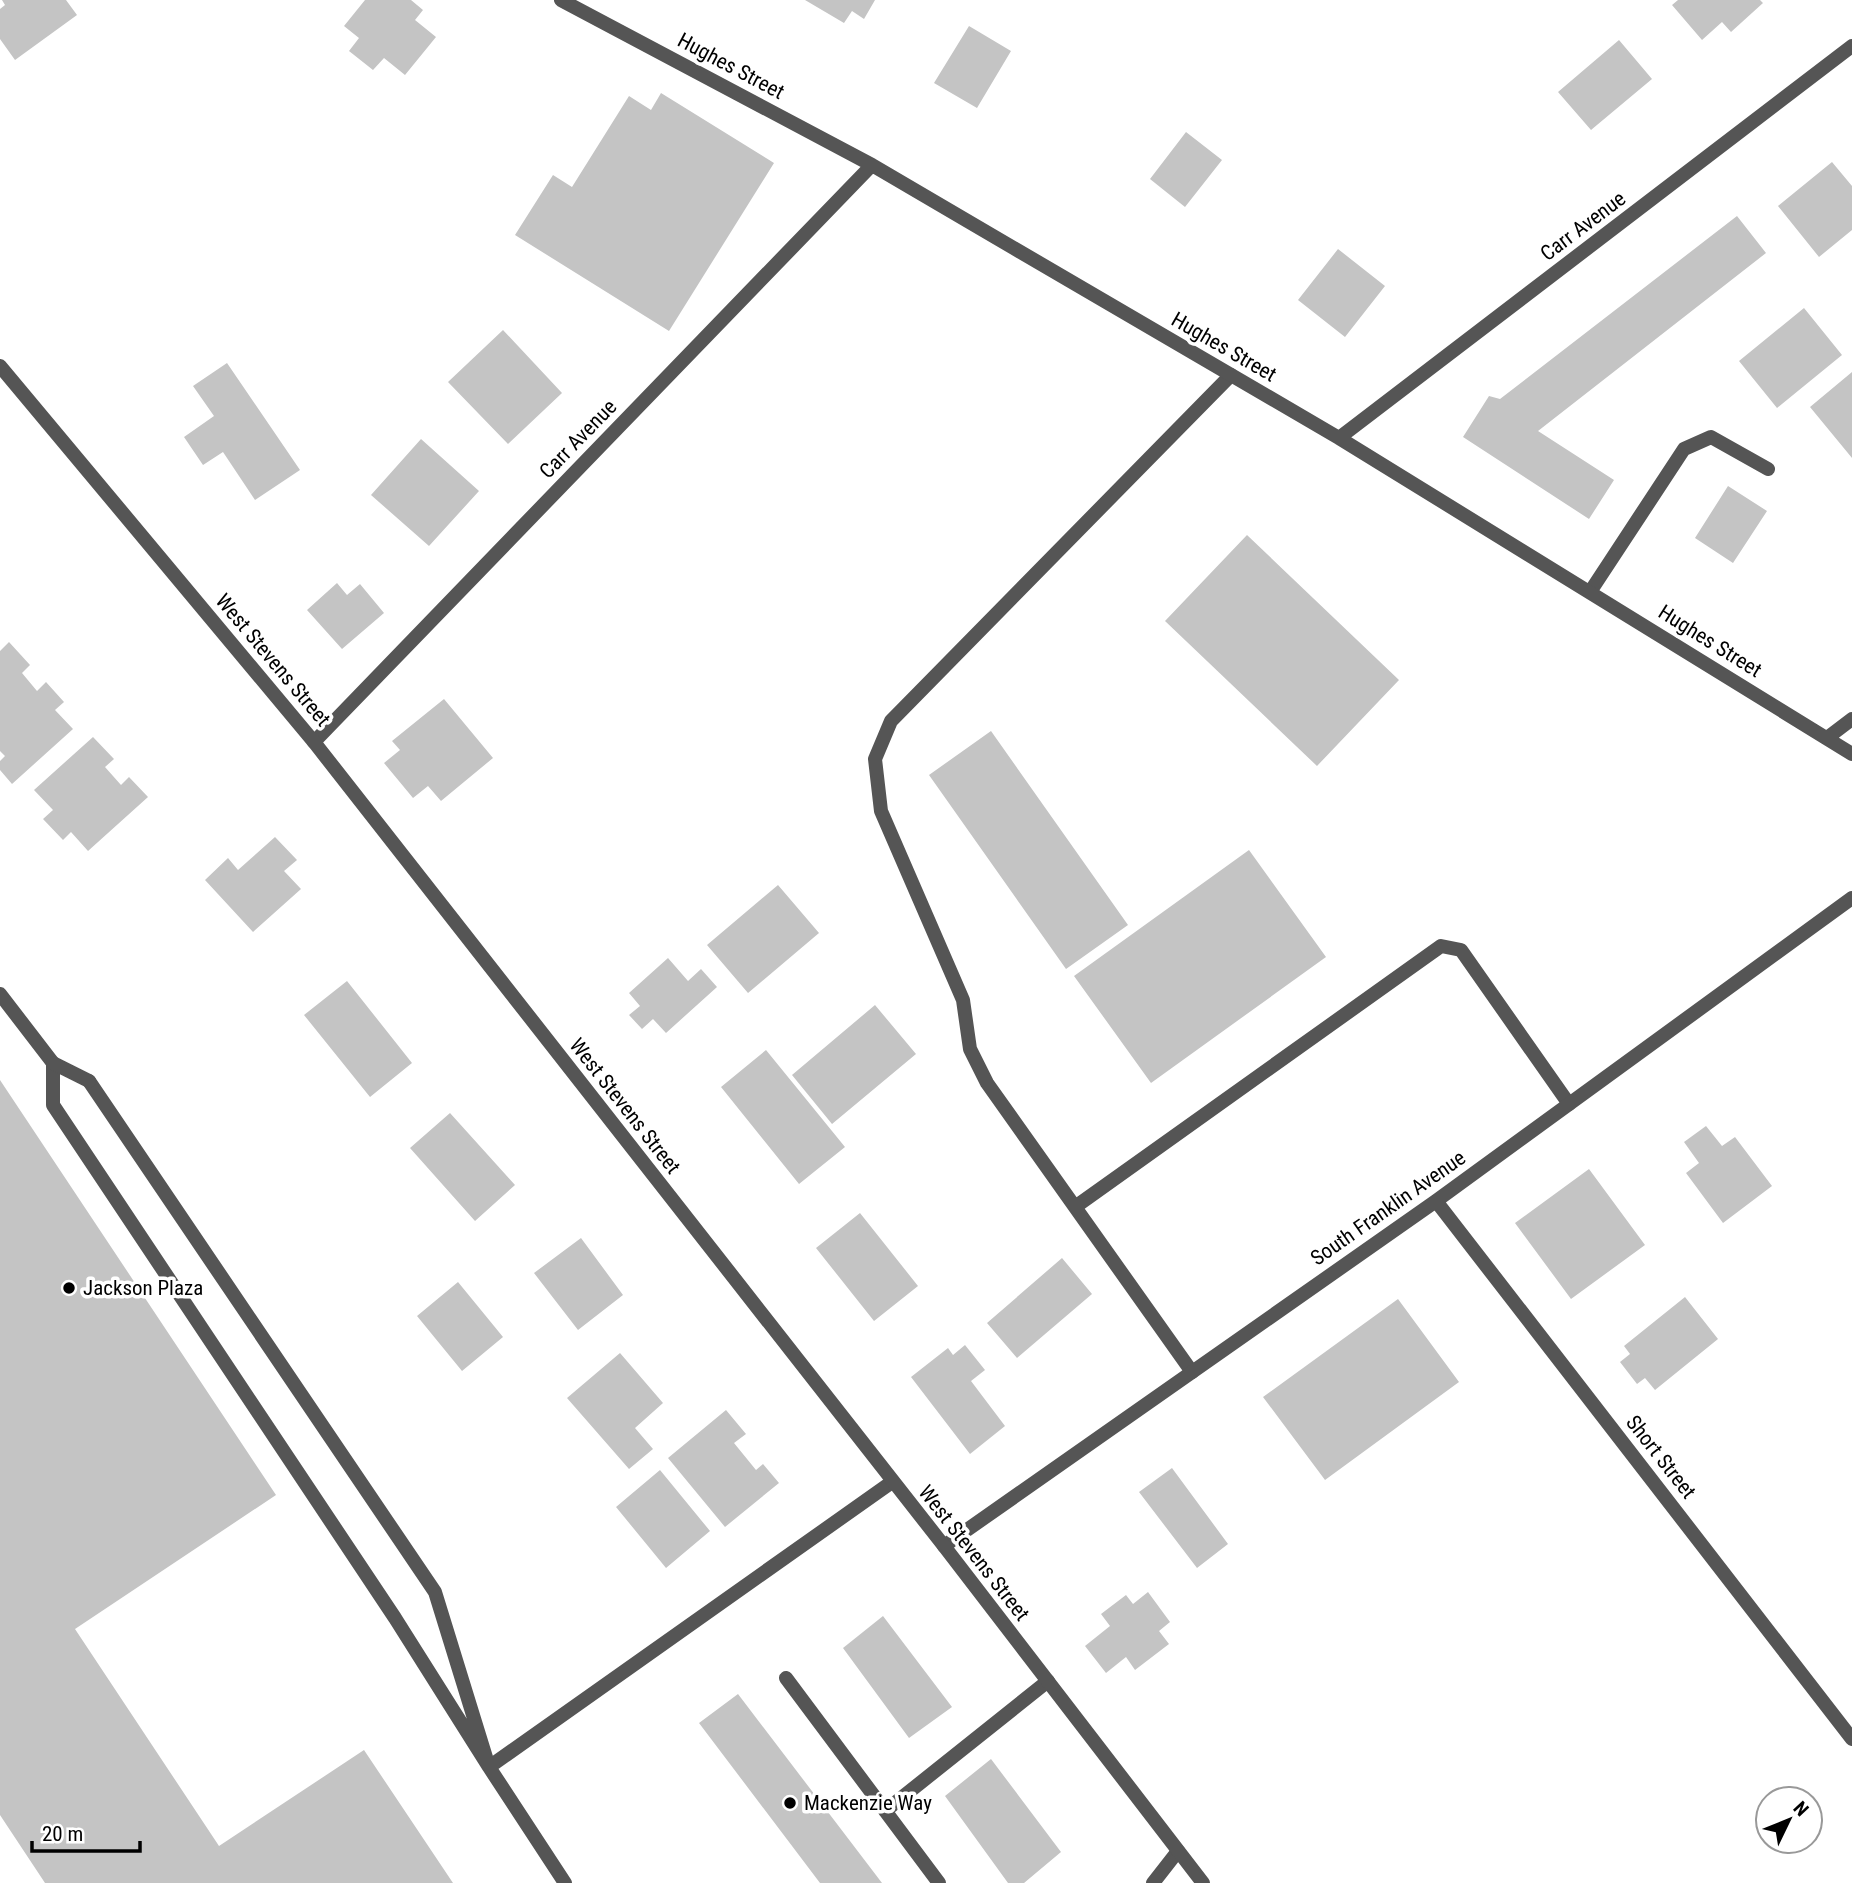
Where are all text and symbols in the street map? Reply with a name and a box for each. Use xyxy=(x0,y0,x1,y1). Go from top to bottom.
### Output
street label: Hughes Street xyxy=(674,28,788,104)
street label: Carr Avenue xyxy=(1536,186,1630,266)
street label: Hughes Street xyxy=(1167,307,1281,387)
street label: Carr Avenue xyxy=(535,395,621,483)
street label: West Stevens Street xyxy=(211,589,335,731)
street label: Hughes Street xyxy=(1654,600,1766,682)
street label: West Stevens Street xyxy=(565,1033,685,1179)
street label: South Franklin Avenue xyxy=(1306,1145,1470,1270)
place label: Jackson Plaza xyxy=(83,1276,203,1300)
marker: Jackson Plaza xyxy=(61,1280,77,1296)
street label: Short Street xyxy=(1621,1411,1701,1503)
street label: West Stevens Street xyxy=(914,1480,1034,1626)
north arrow xyxy=(1754,1785,1824,1855)
place label: Mackenzie Way xyxy=(804,1791,932,1815)
marker: Mackenzie Way xyxy=(782,1795,798,1811)
text: N xyxy=(1789,1797,1813,1821)
scale bar xyxy=(32,1810,140,1854)
text: 20 m xyxy=(42,1822,83,1846)

